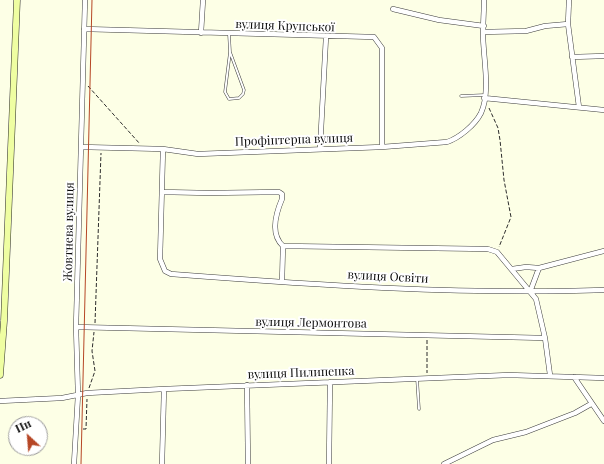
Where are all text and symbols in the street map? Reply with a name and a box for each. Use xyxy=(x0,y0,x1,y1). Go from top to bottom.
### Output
street label: вулиця Крупської xyxy=(235,17,335,35)
street label: Профінтерна вулиця xyxy=(235,131,353,149)
street label: Жовтнева вулиця xyxy=(61,182,77,282)
street label: вулиця Освіти xyxy=(347,268,429,286)
street label: вулиця Лермонтова xyxy=(255,315,367,331)
street label: вулиця Пилипенка xyxy=(247,364,355,382)
text: Пн xyxy=(13,415,33,436)
north arrow xyxy=(8,416,48,456)

